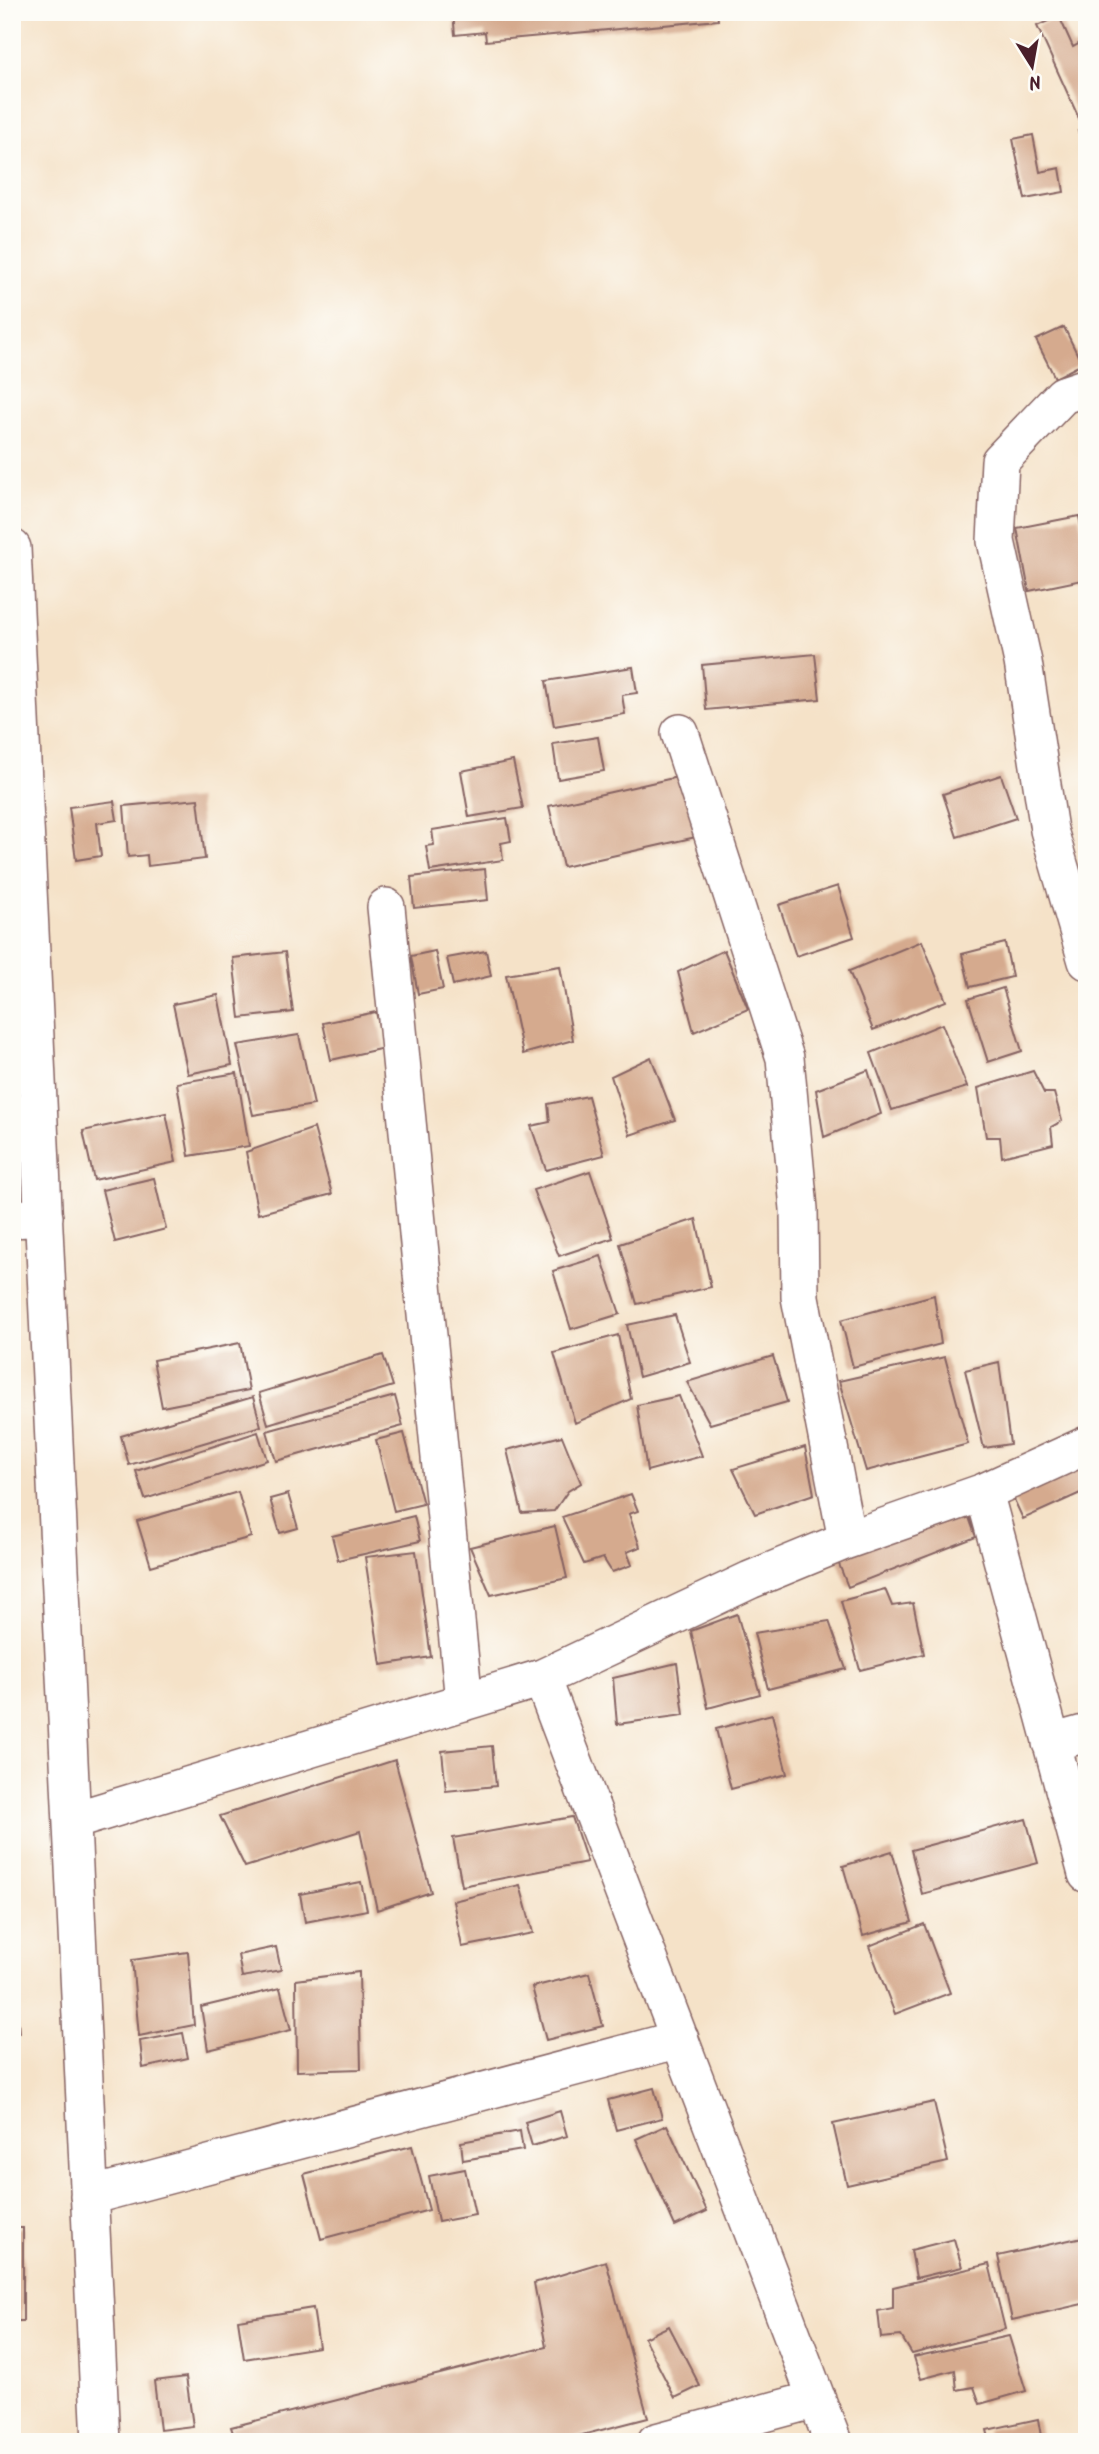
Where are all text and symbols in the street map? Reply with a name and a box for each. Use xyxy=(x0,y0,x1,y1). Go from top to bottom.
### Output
north arrow xyxy=(998,32,1068,102)
text: N xyxy=(1026,65,1044,97)

